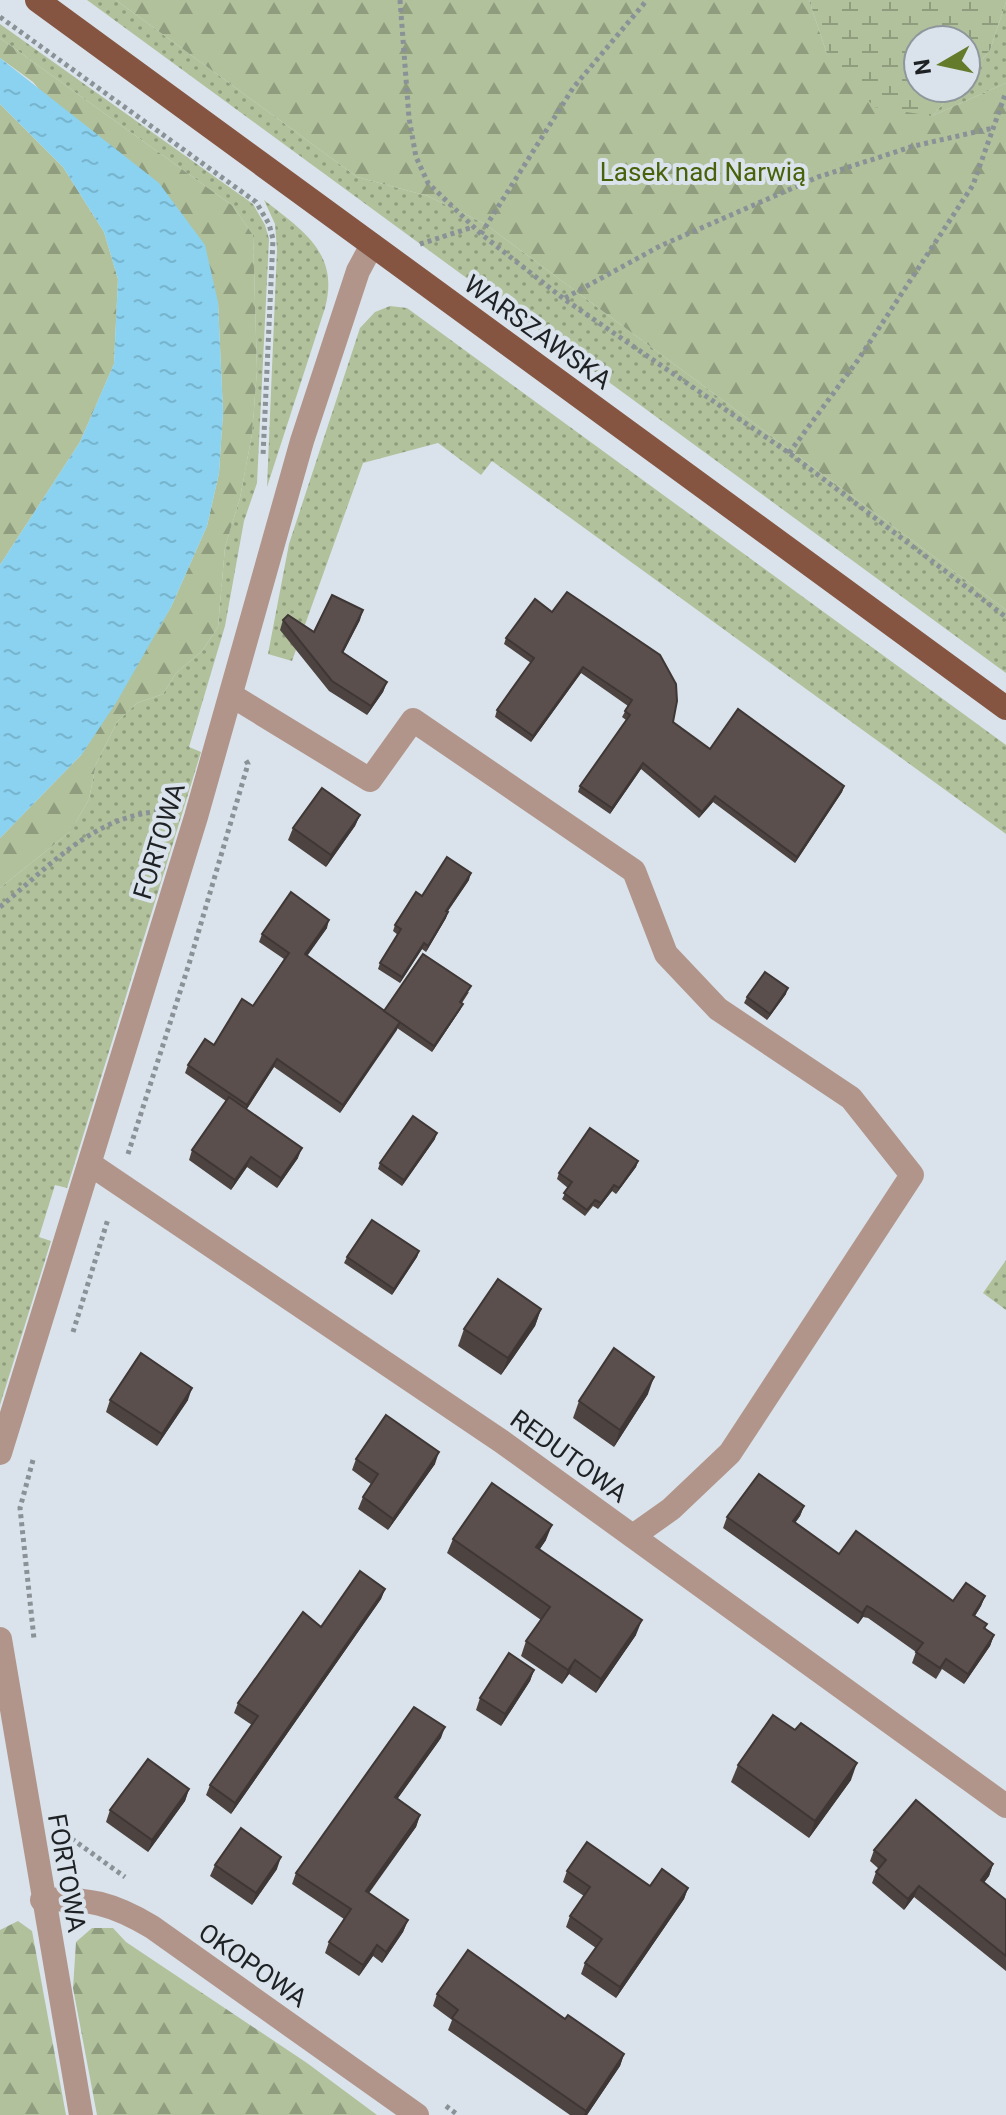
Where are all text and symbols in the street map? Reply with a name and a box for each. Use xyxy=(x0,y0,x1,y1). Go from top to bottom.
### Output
north arrow xyxy=(902,24,982,104)
text: N xyxy=(909,57,936,77)
park label: Lasek nad Narwią xyxy=(600,157,806,187)
street label: WARSZAWSKA xyxy=(459,269,617,395)
street label: FORTOWA xyxy=(127,779,191,903)
street label: REDUTOWA xyxy=(505,1404,633,1508)
street label: FORTOWA xyxy=(42,1811,92,1935)
street label: OKOPOWA xyxy=(193,1917,313,2013)

